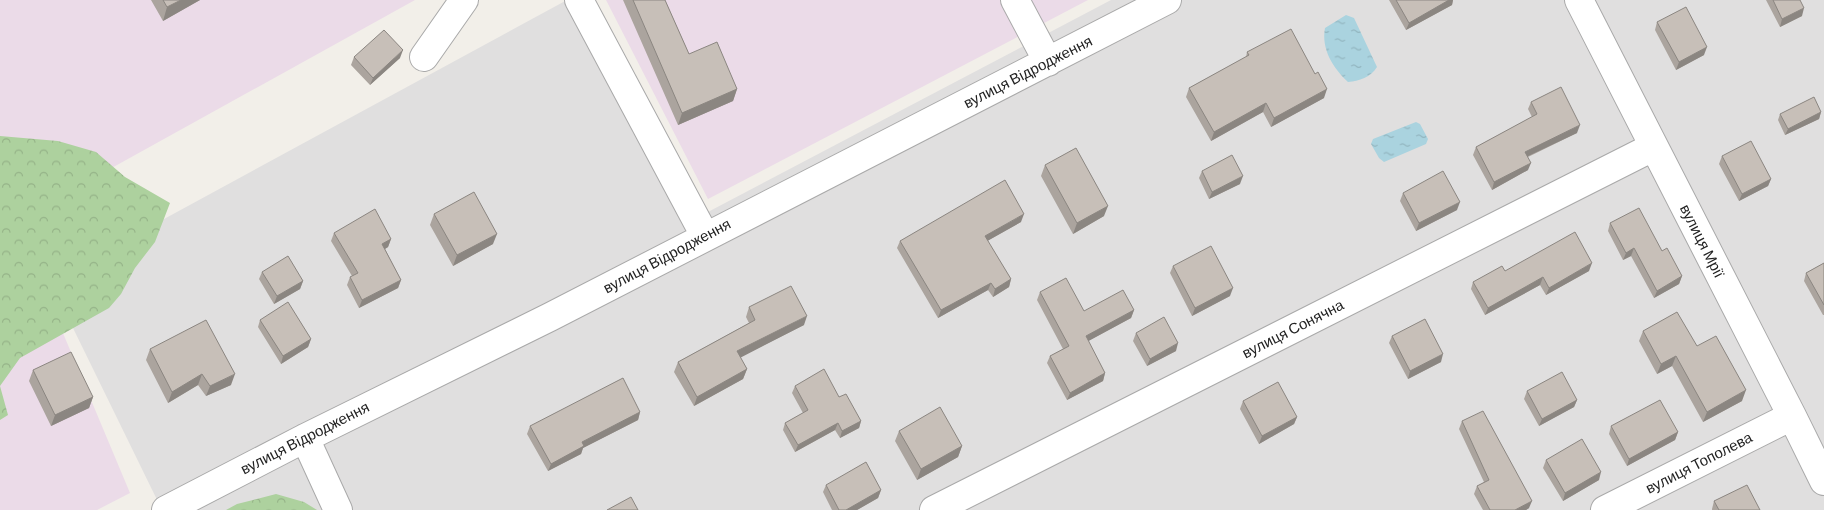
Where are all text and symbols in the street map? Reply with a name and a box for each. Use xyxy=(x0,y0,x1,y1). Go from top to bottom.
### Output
street label: вулиця Відродження xyxy=(960,31,1095,111)
street label: вулиця Мрії xyxy=(1677,201,1729,281)
street label: вулиця Відродження xyxy=(600,214,733,296)
street label: вулиця Сонячна xyxy=(1239,294,1347,361)
street label: вулиця Відродження xyxy=(237,397,372,477)
street label: вулиця Тополева xyxy=(1642,427,1755,497)

